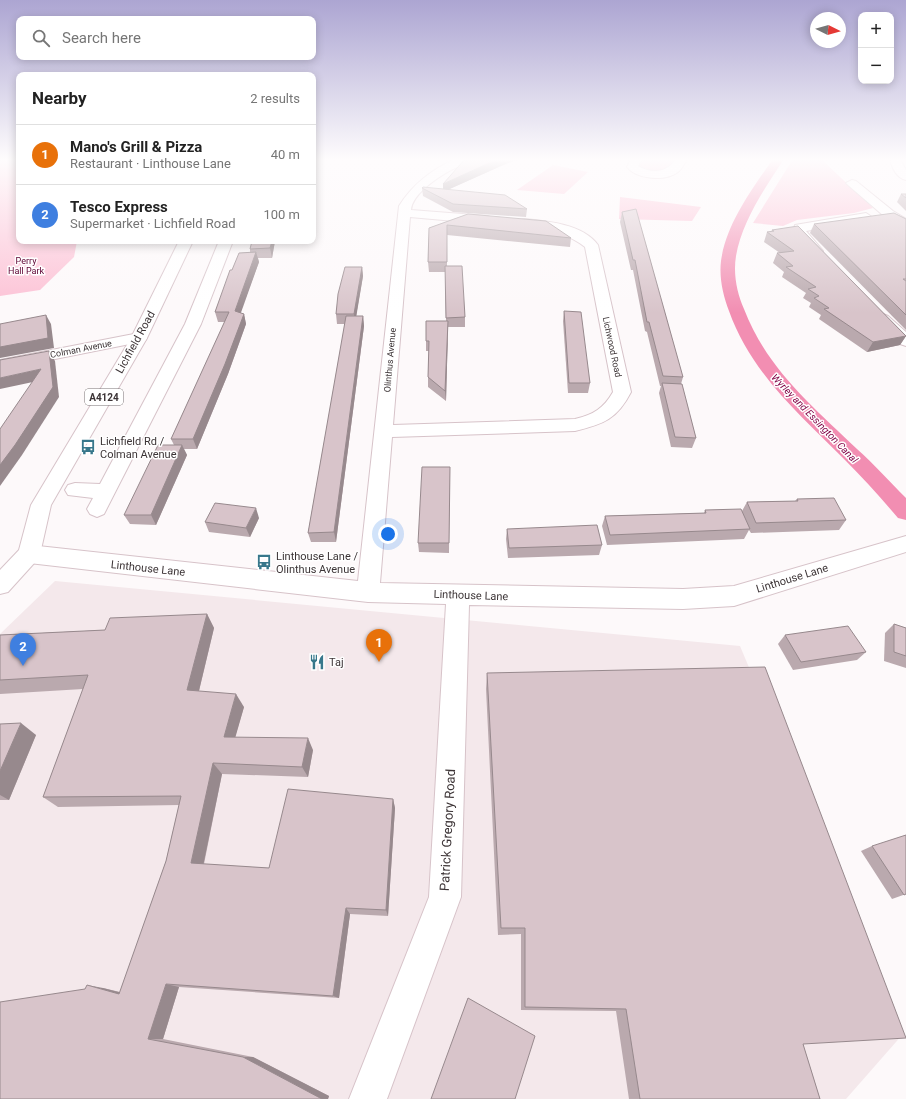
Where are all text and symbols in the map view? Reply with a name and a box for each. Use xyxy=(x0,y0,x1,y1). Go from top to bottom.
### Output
north arrow xyxy=(810,12,846,48)
map controls xyxy=(858,12,894,84)
button: + xyxy=(858,12,894,48)
search box xyxy=(16,16,316,60)
icon: search xyxy=(30,27,52,49)
text: Search here xyxy=(62,29,141,47)
button: − xyxy=(858,48,894,84)
text: Nearby xyxy=(32,88,87,108)
text: 2 results xyxy=(250,91,300,106)
text: Mano's Grill & Pizza xyxy=(70,138,202,156)
text: 1 xyxy=(41,147,49,162)
text: 40 m xyxy=(271,147,300,162)
text: Restaurant · Linthouse Lane xyxy=(70,156,231,171)
text: Tesco Express xyxy=(70,198,168,216)
text: 2 xyxy=(41,207,49,222)
text: 100 m xyxy=(263,207,300,222)
text: Supermarket · Lichfield Road xyxy=(70,216,236,231)
park label: Perry Hall Park xyxy=(8,256,44,276)
street label: Lichfield Road xyxy=(113,309,158,376)
street label: Lichwood Road xyxy=(601,316,623,378)
street label: Olinthus Avenue xyxy=(382,327,398,393)
street label: Colman Avenue xyxy=(49,338,113,360)
water label: Wyrley and Essington Canal xyxy=(769,372,860,466)
road number: A4124 xyxy=(85,389,123,405)
place label: Lichfield Rd / Colman Avenue xyxy=(100,435,177,461)
bus stop icon: Lichfield Rd / Colman Avenue xyxy=(79,438,97,456)
your location xyxy=(378,524,398,544)
place label: Linthouse Lane / Olinthus Avenue xyxy=(276,550,358,576)
bus stop icon: Linthouse Lane / Olinthus Avenue xyxy=(255,553,273,571)
street label: Linthouse Lane xyxy=(110,558,186,579)
street label: Linthouse Lane xyxy=(755,561,830,596)
street label: Linthouse Lane xyxy=(433,588,509,603)
pin: 1 xyxy=(366,629,392,662)
pin: 2 xyxy=(10,633,36,666)
restaurant icon: Taj xyxy=(308,653,326,671)
place label: Taj xyxy=(329,656,344,669)
street label: Patrick Gregory Road xyxy=(437,769,458,891)

